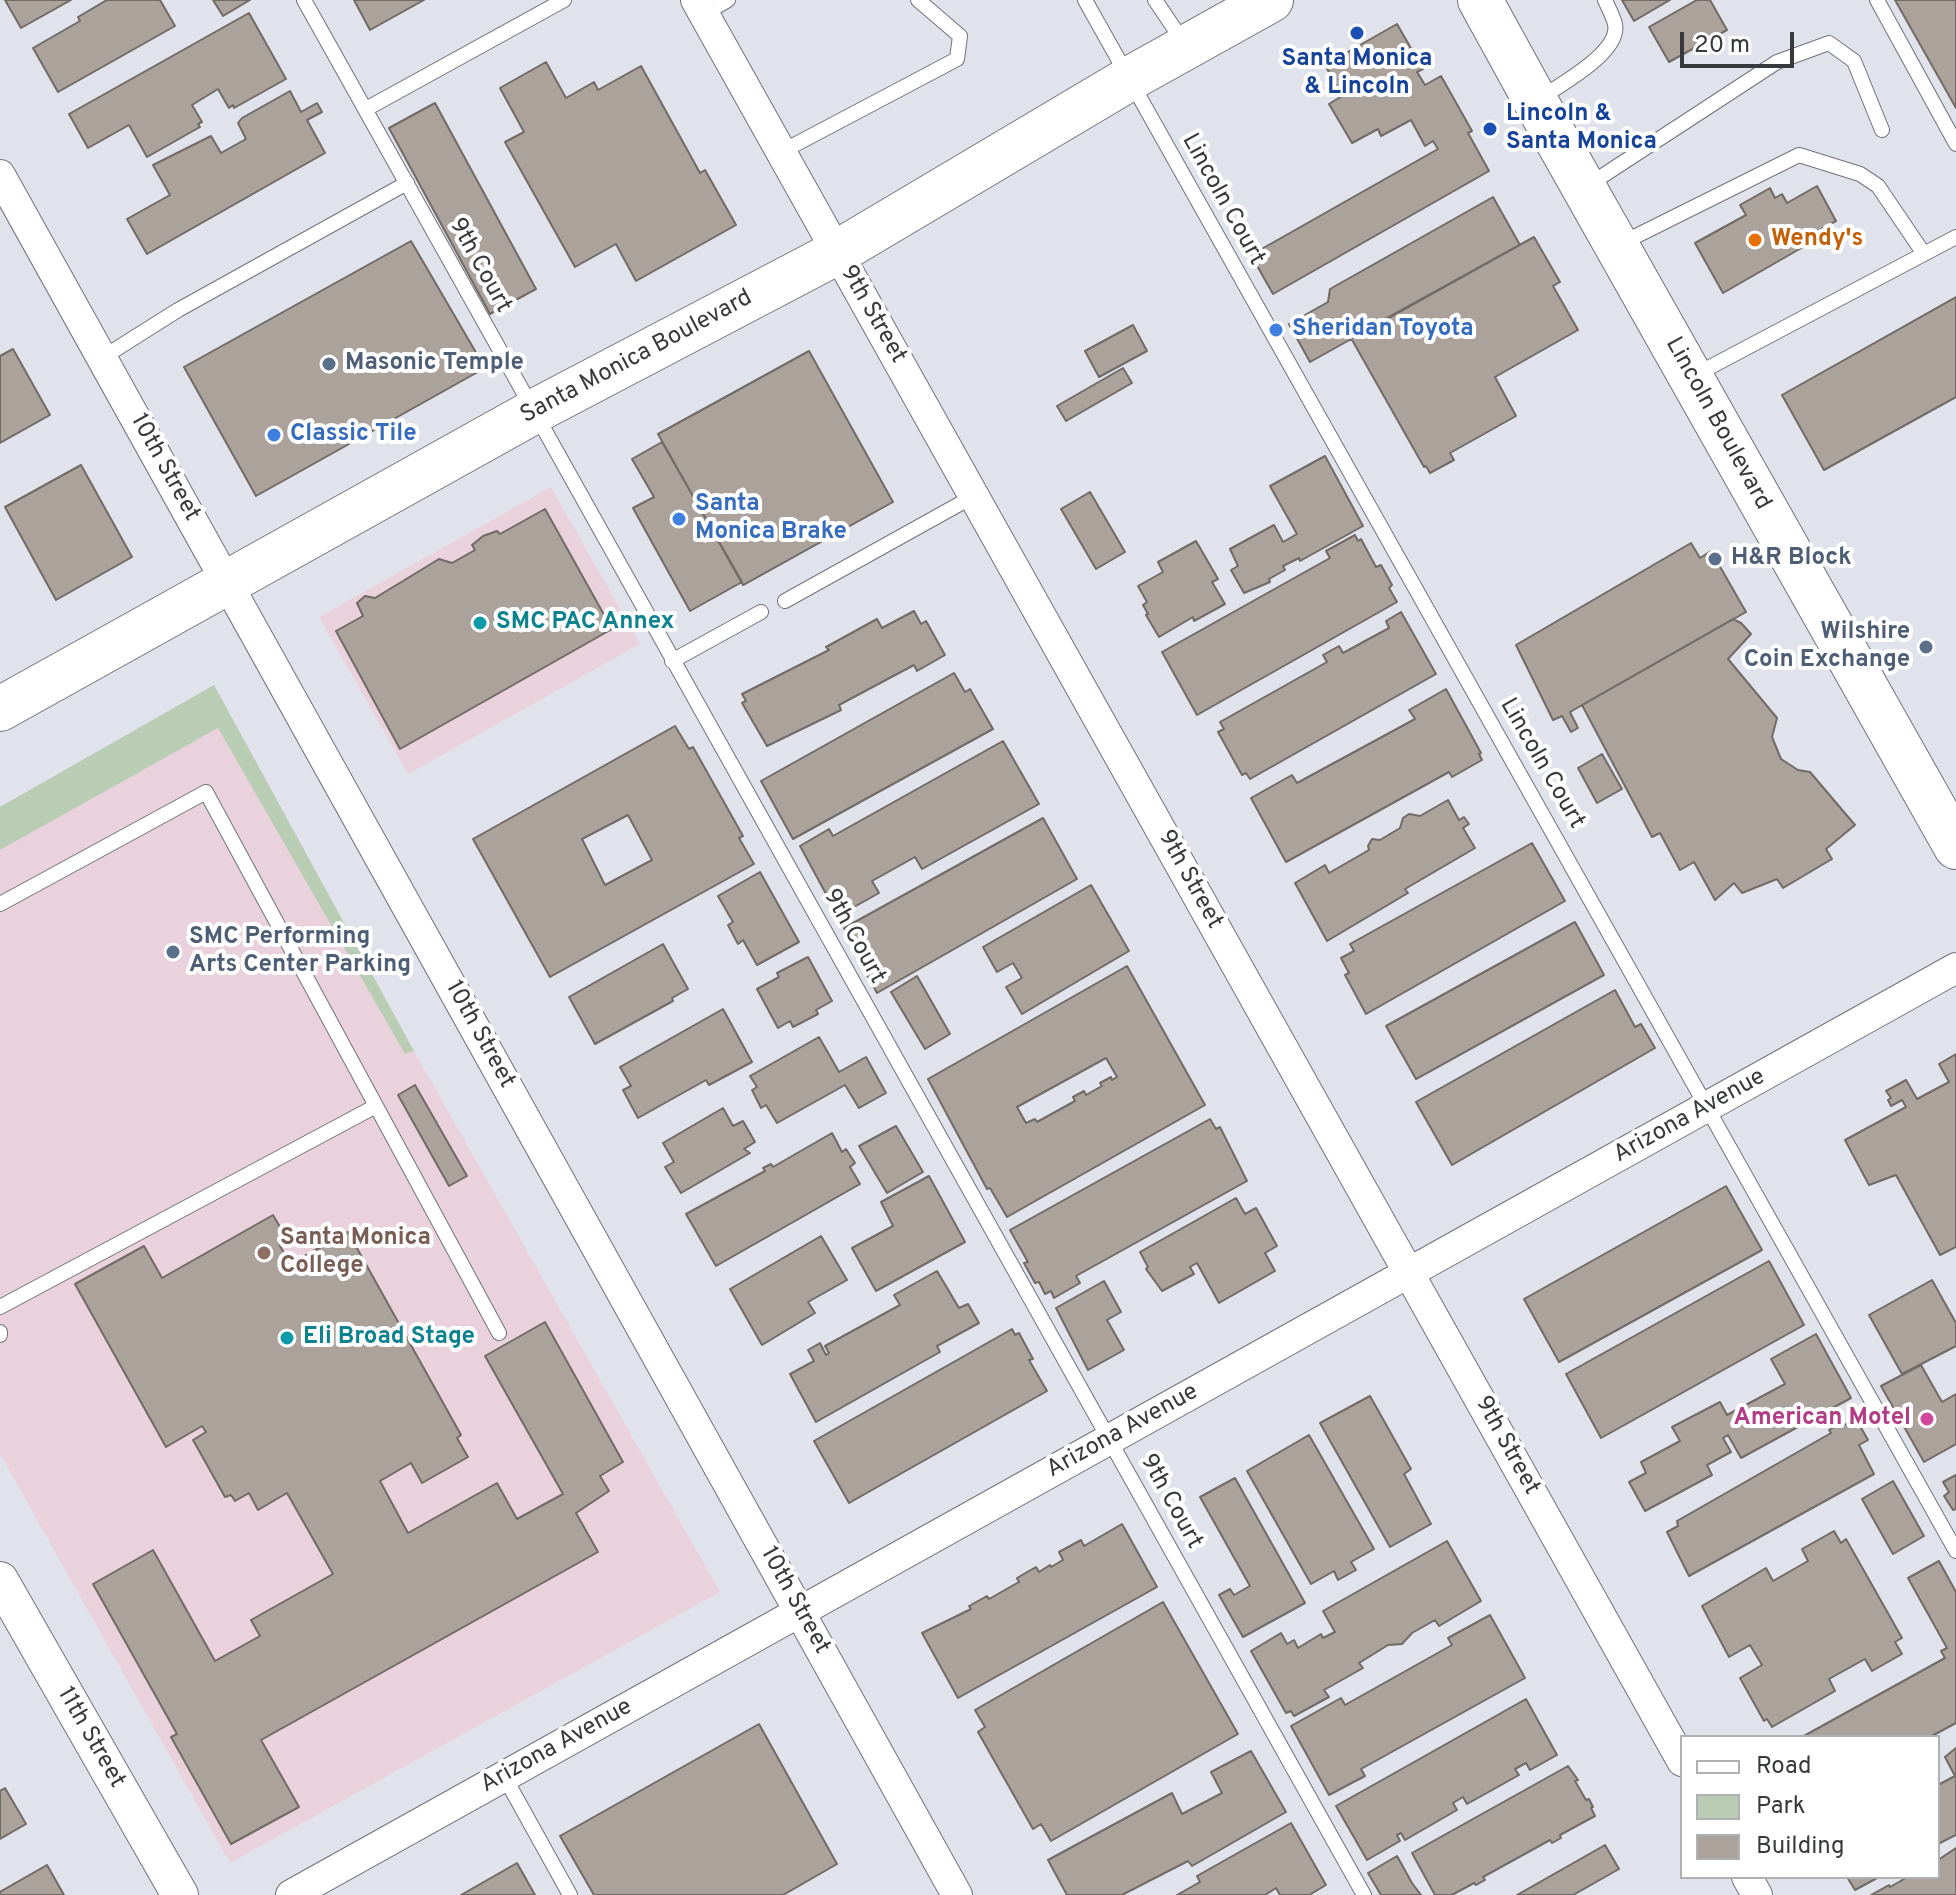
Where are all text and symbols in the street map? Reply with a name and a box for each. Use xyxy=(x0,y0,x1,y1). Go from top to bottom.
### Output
scale bar xyxy=(1684,16,1798,66)
marker: Santa Monica & Lincoln xyxy=(1348,24,1366,42)
text: 20 m xyxy=(1694,31,1750,61)
place label: Santa Monica & Lincoln xyxy=(1282,46,1432,102)
place label: Lincoln & Santa Monica xyxy=(1506,101,1657,157)
marker: Lincoln & Santa Monica xyxy=(1481,120,1499,138)
street label: Lincoln Court xyxy=(1174,129,1270,271)
street label: 9th Court xyxy=(441,214,517,318)
place label: Wendy's xyxy=(1771,226,1863,254)
marker: Wendy's xyxy=(1746,231,1764,249)
street label: 9th Street xyxy=(832,261,912,369)
street label: Santa Monica Boulevard xyxy=(516,285,758,431)
place label: Sheridan Toyota xyxy=(1292,316,1474,344)
marker: Sheridan Toyota xyxy=(1267,321,1285,339)
street label: Lincoln Boulevard xyxy=(1658,333,1776,515)
place label: Masonic Temple xyxy=(345,350,524,378)
marker: Masonic Temple xyxy=(320,355,338,373)
street label: 10th Street xyxy=(123,409,205,527)
place label: Classic Tile xyxy=(290,421,417,449)
marker: Classic Tile xyxy=(265,426,283,444)
place label: Santa Monica Brake xyxy=(695,491,847,547)
marker: Santa Monica Brake xyxy=(670,510,688,528)
place label: H&R Block xyxy=(1731,545,1852,573)
marker: H&R Block xyxy=(1706,550,1724,568)
place label: SMC PAC Annex xyxy=(496,609,674,637)
marker: SMC PAC Annex xyxy=(471,614,489,632)
place label: Wilshire Coin Exchange xyxy=(1744,619,1910,675)
marker: Wilshire Coin Exchange xyxy=(1917,638,1935,656)
street label: Lincoln Court xyxy=(1492,694,1590,834)
street label: 9th Street xyxy=(1150,826,1228,934)
street label: 9th Court xyxy=(815,885,891,989)
place label: SMC Performing Arts Center Parking xyxy=(189,924,411,980)
marker: SMC Performing Arts Center Parking xyxy=(164,943,182,961)
street label: 10th Street xyxy=(438,976,520,1094)
street label: Arizona Avenue xyxy=(1609,1063,1771,1171)
place label: Santa Monica College xyxy=(280,1225,431,1281)
marker: Santa Monica College xyxy=(255,1244,273,1262)
place label: Eli Broad Stage xyxy=(303,1324,475,1352)
marker: Eli Broad Stage xyxy=(278,1329,296,1347)
street label: Arizona Avenue xyxy=(1042,1378,1204,1486)
street label: 9th Street xyxy=(1467,1392,1545,1500)
place label: American Motel xyxy=(1733,1405,1911,1433)
marker: American Motel xyxy=(1918,1410,1936,1428)
street label: 9th Court xyxy=(1132,1450,1208,1554)
street label: 10th Street xyxy=(753,1542,835,1660)
street label: 11th Street xyxy=(50,1682,130,1794)
street label: Arizona Avenue xyxy=(476,1693,638,1801)
legend xyxy=(1680,1735,1940,1879)
text: Road xyxy=(1756,1752,1812,1782)
text: Park xyxy=(1756,1792,1806,1822)
text: Building xyxy=(1756,1832,1845,1862)

